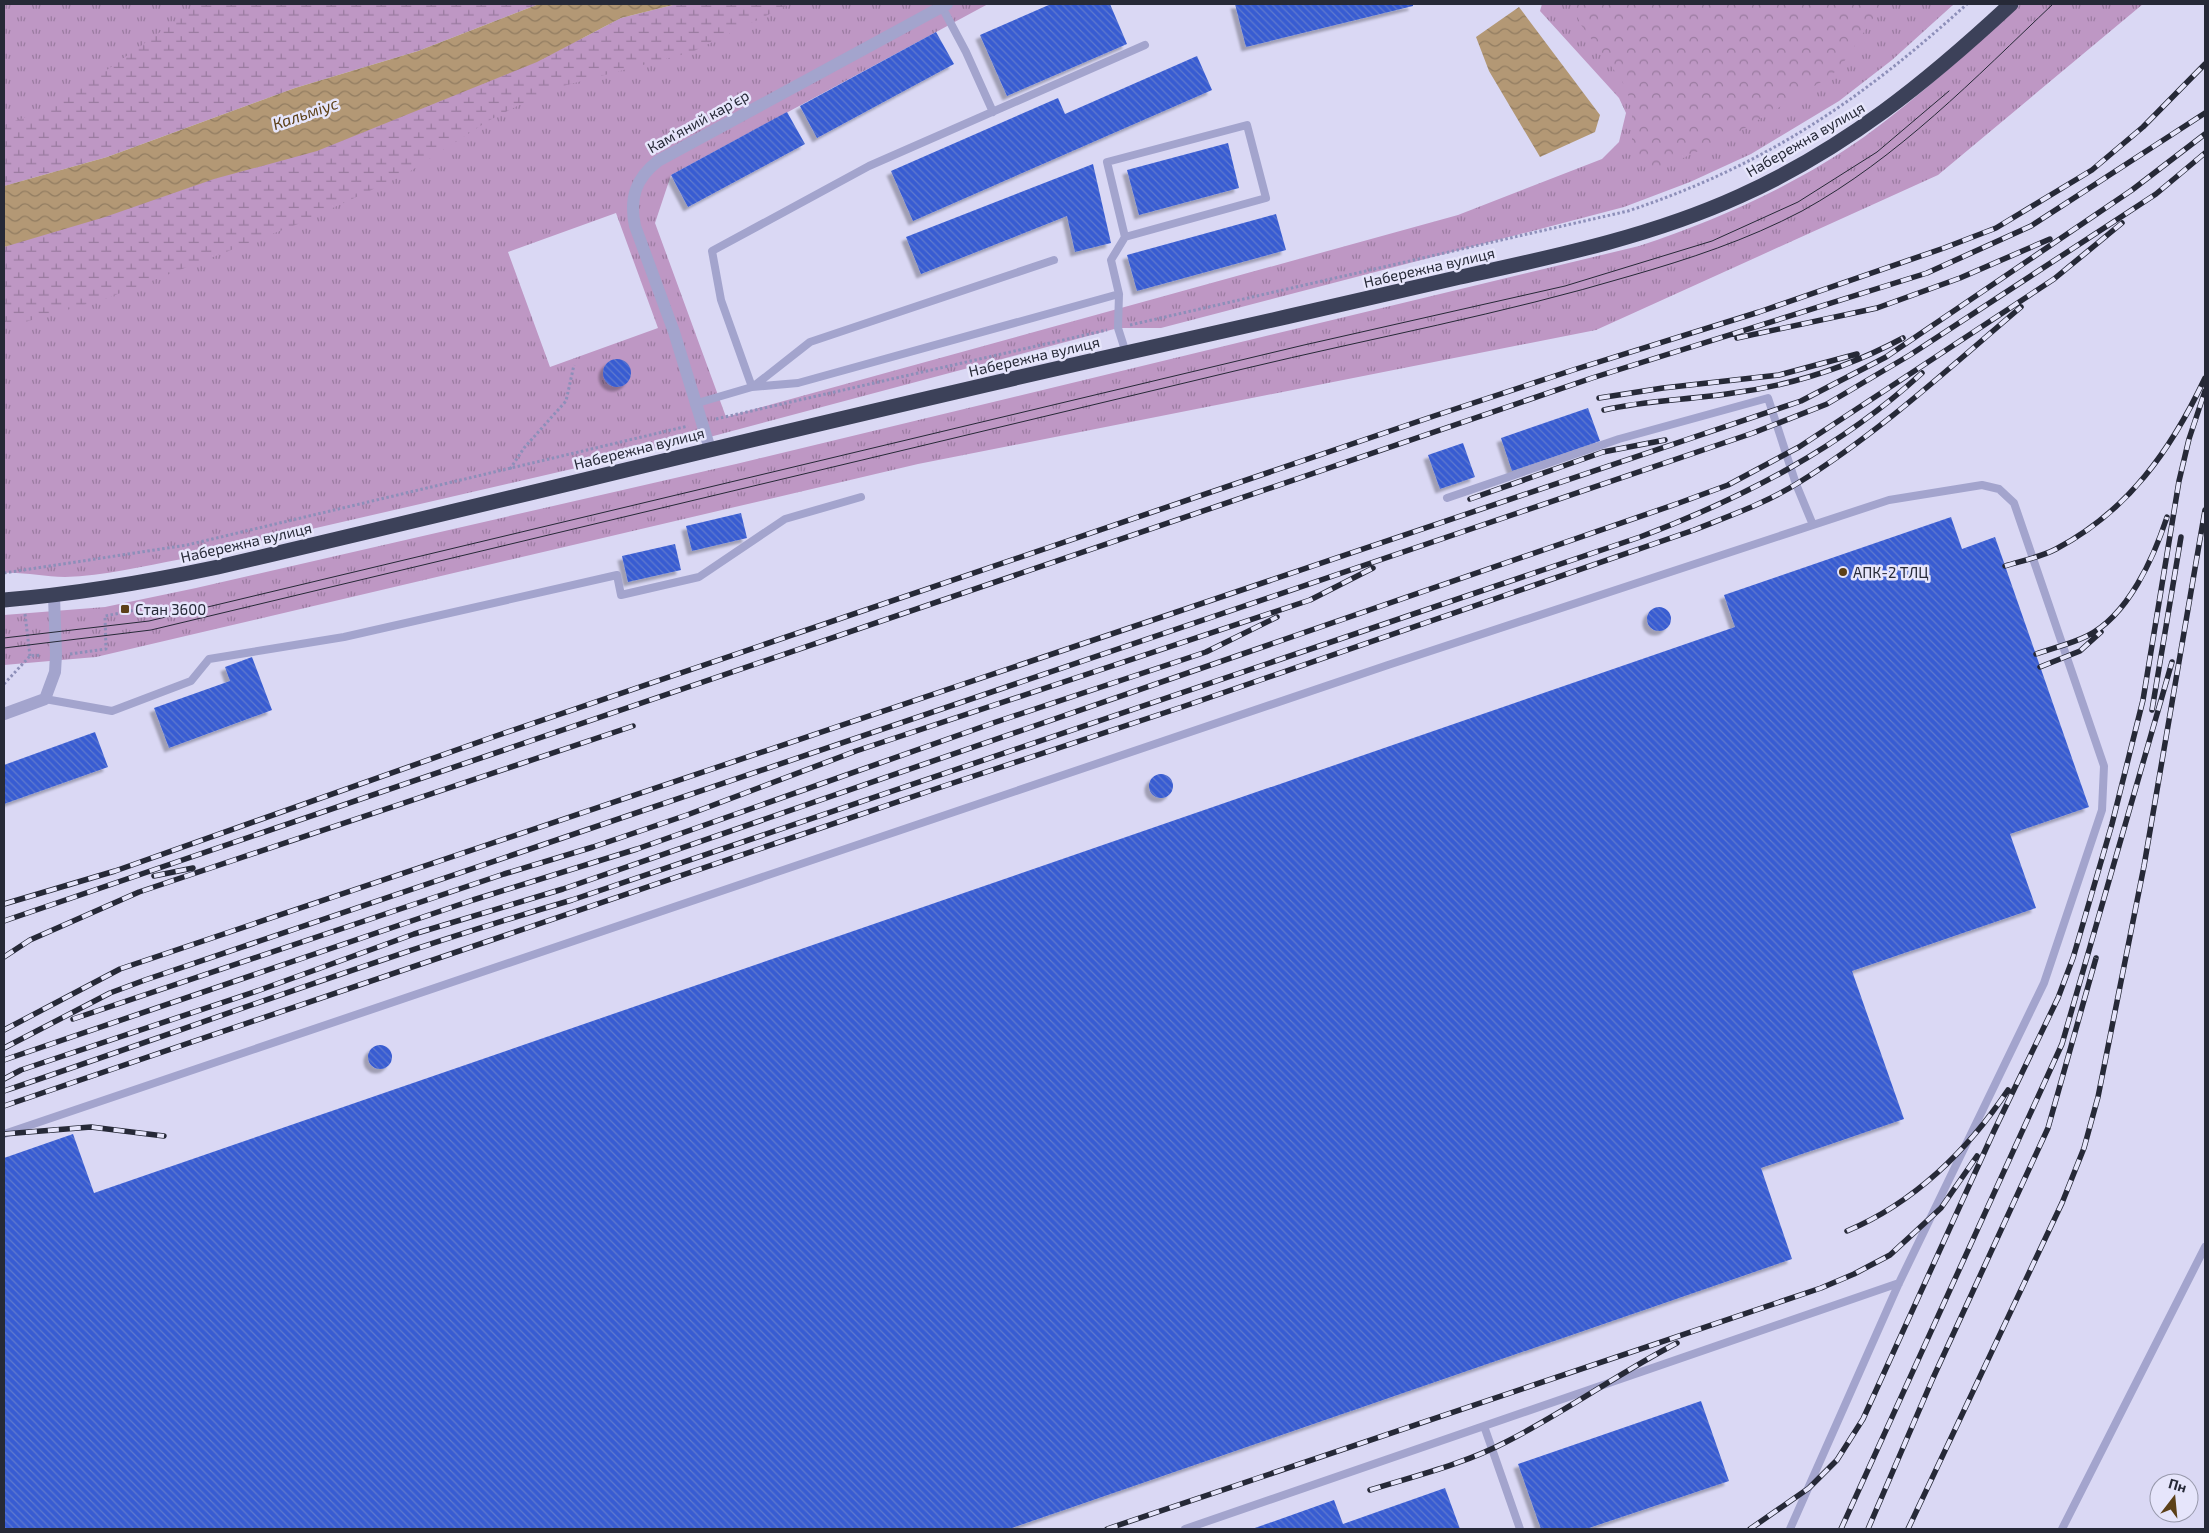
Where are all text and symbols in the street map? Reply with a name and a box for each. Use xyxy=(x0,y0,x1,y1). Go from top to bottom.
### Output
street label: Кам'яний кар'єр xyxy=(644,86,752,156)
water label: Кальміус xyxy=(270,93,340,133)
street label: Набережна вулиця xyxy=(1743,98,1868,181)
street label: Набережна вулиця xyxy=(1362,243,1496,292)
street label: Набережна вулиця xyxy=(967,332,1101,381)
street label: Набережна вулиця xyxy=(572,423,706,474)
street label: Набережна вулиця xyxy=(179,518,313,567)
place label: АПК-2 ТЛЦ xyxy=(1853,563,1929,581)
marker: АПК-2 ТЛЦ xyxy=(1837,566,1849,578)
place label: Стан 3600 xyxy=(135,600,206,618)
marker: Стан 3600 xyxy=(119,603,131,615)
north arrow xyxy=(2149,1473,2199,1523)
text: Пн xyxy=(2167,1474,2189,1496)

